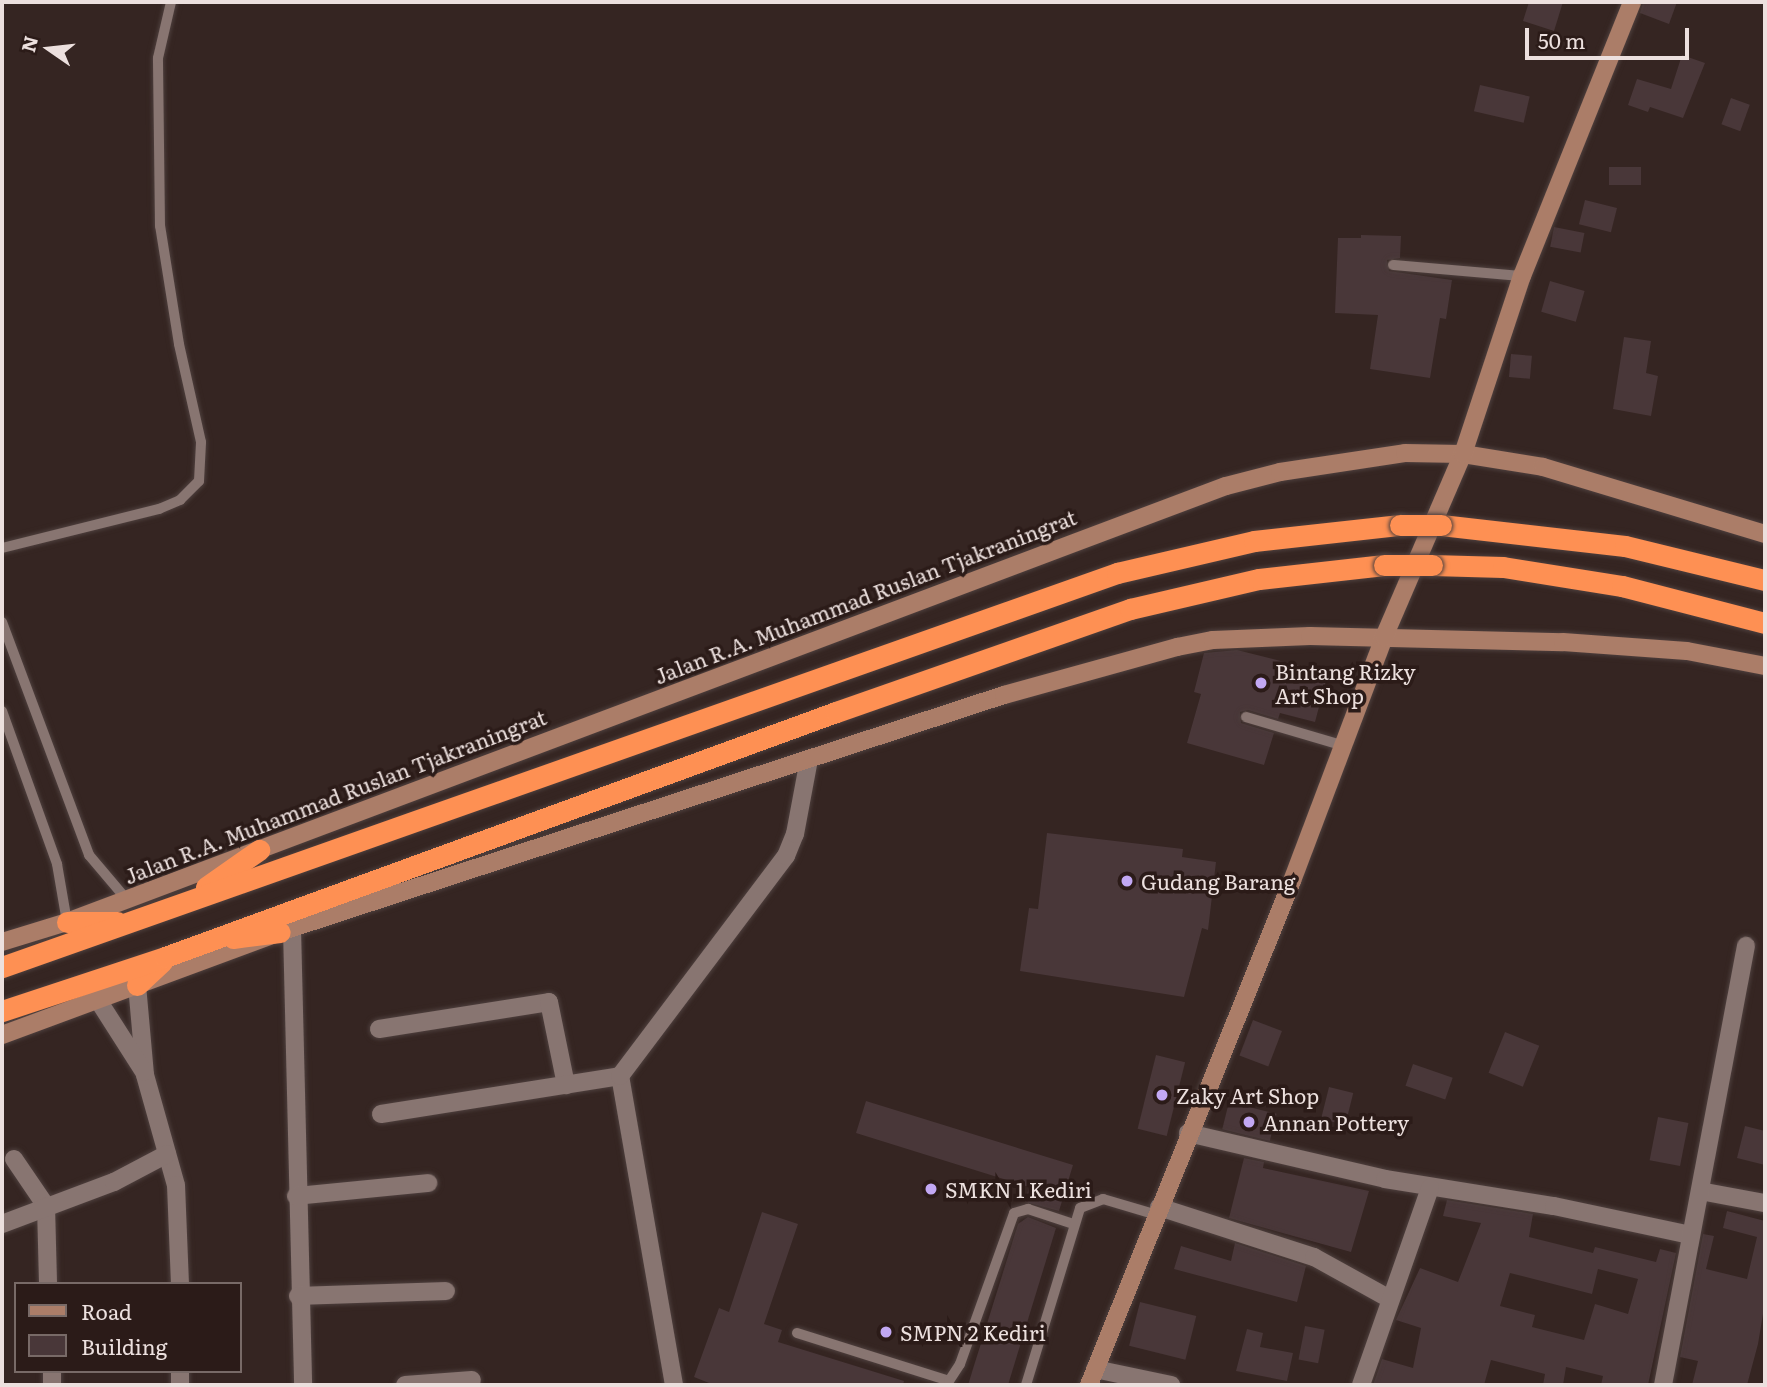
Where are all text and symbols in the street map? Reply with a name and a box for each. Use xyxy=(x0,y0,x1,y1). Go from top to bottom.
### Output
north arrow xyxy=(14,14,84,84)
scale bar xyxy=(1529,14,1694,58)
text: 50 m xyxy=(1538,24,1585,55)
text: N xyxy=(13,33,44,55)
street label: Jalan R.A. Muhammad Ruslan Tjakraningrat xyxy=(650,504,1080,688)
place label: Bintang Rizky Art Shop xyxy=(1275,658,1416,708)
marker: Bintang Rizky Art Shop xyxy=(1253,675,1269,691)
street label: Jalan R.A. Muhammad Ruslan Tjakraningrat xyxy=(120,704,550,888)
place label: Gudang Barang xyxy=(1141,868,1295,894)
marker: Gudang Barang xyxy=(1119,873,1135,889)
place label: Zaky Art Shop xyxy=(1176,1082,1319,1108)
marker: Zaky Art Shop xyxy=(1154,1087,1170,1103)
place label: Annan Pottery xyxy=(1263,1109,1409,1135)
marker: Annan Pottery xyxy=(1241,1114,1257,1130)
place label: SMKN 1 Kediri xyxy=(945,1176,1092,1202)
marker: SMKN 1 Kediri xyxy=(923,1181,939,1197)
legend xyxy=(14,1282,242,1373)
text: Road xyxy=(81,1295,132,1326)
place label: SMPN 2 Kediri xyxy=(900,1319,1046,1345)
marker: SMPN 2 Kediri xyxy=(878,1324,894,1340)
text: Building xyxy=(81,1330,167,1361)

